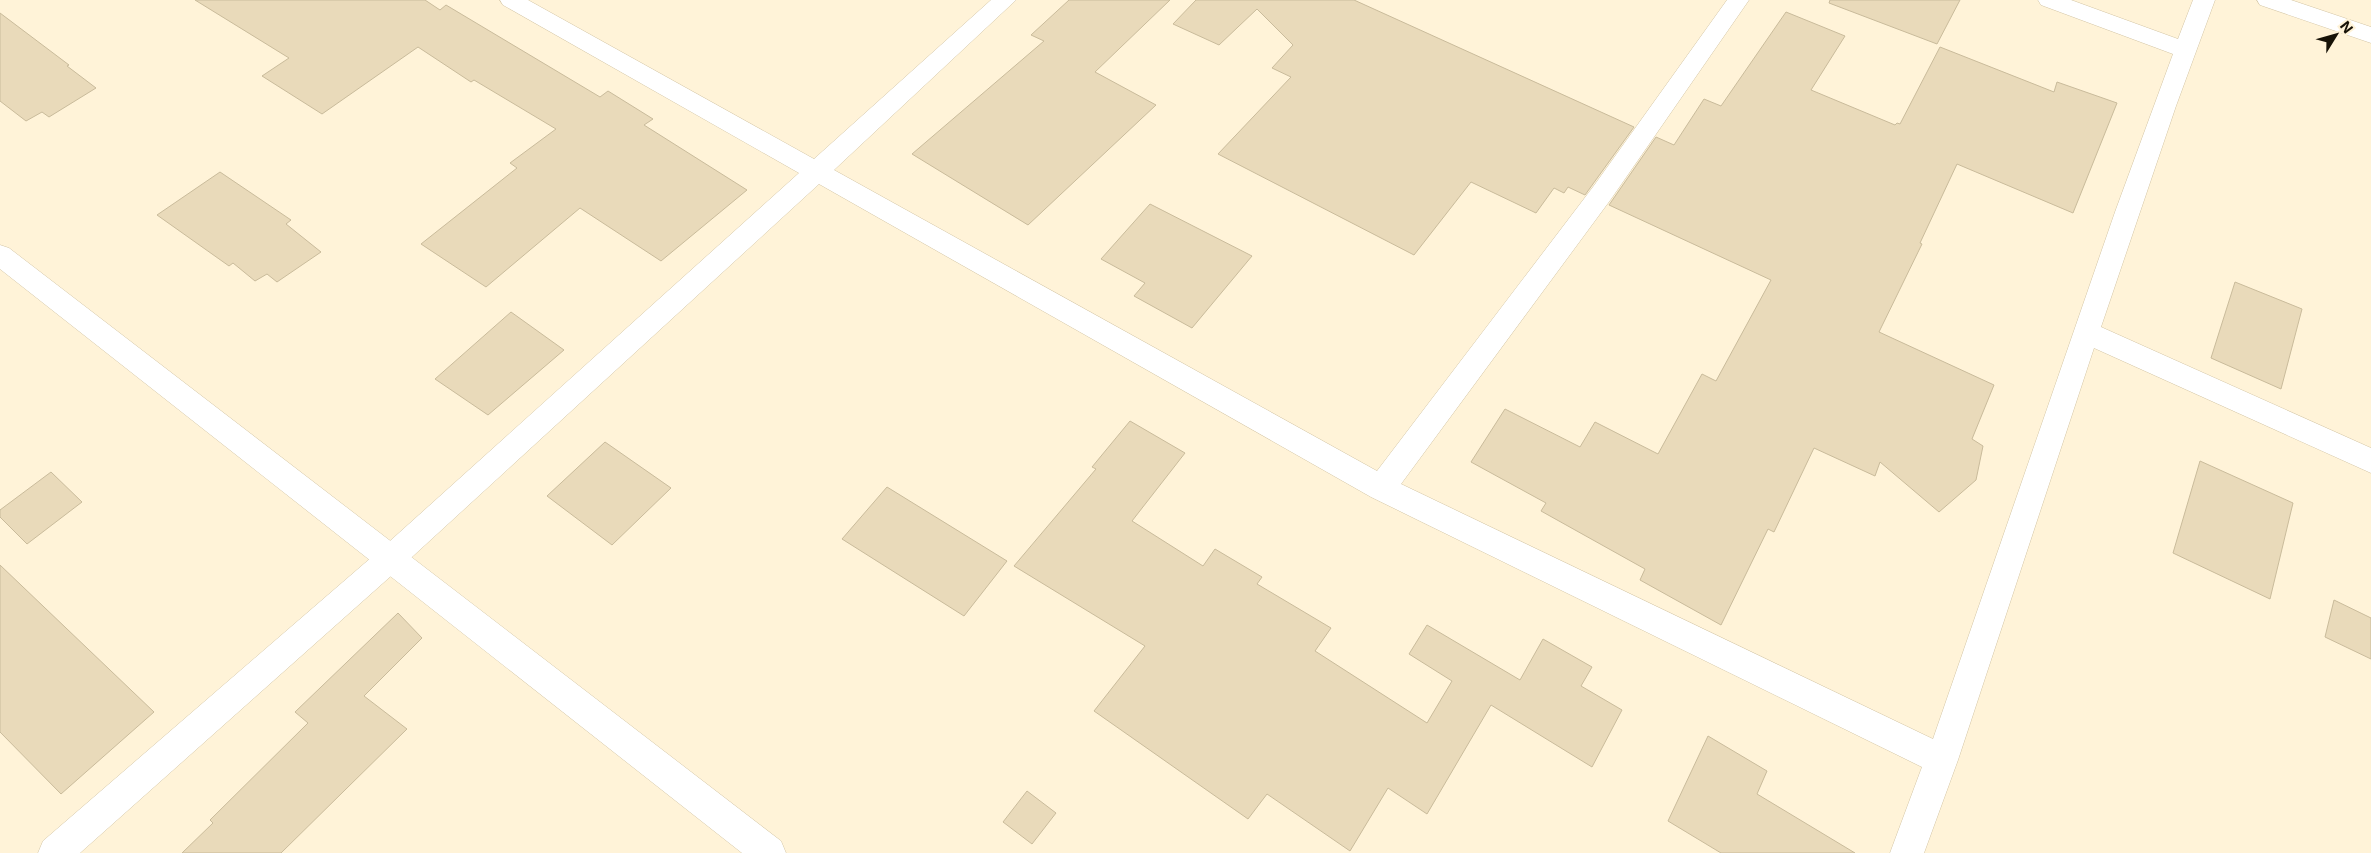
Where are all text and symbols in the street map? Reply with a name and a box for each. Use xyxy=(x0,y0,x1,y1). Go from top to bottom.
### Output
north arrow xyxy=(2311,10,2361,60)
text: N xyxy=(2337,17,2357,36)

